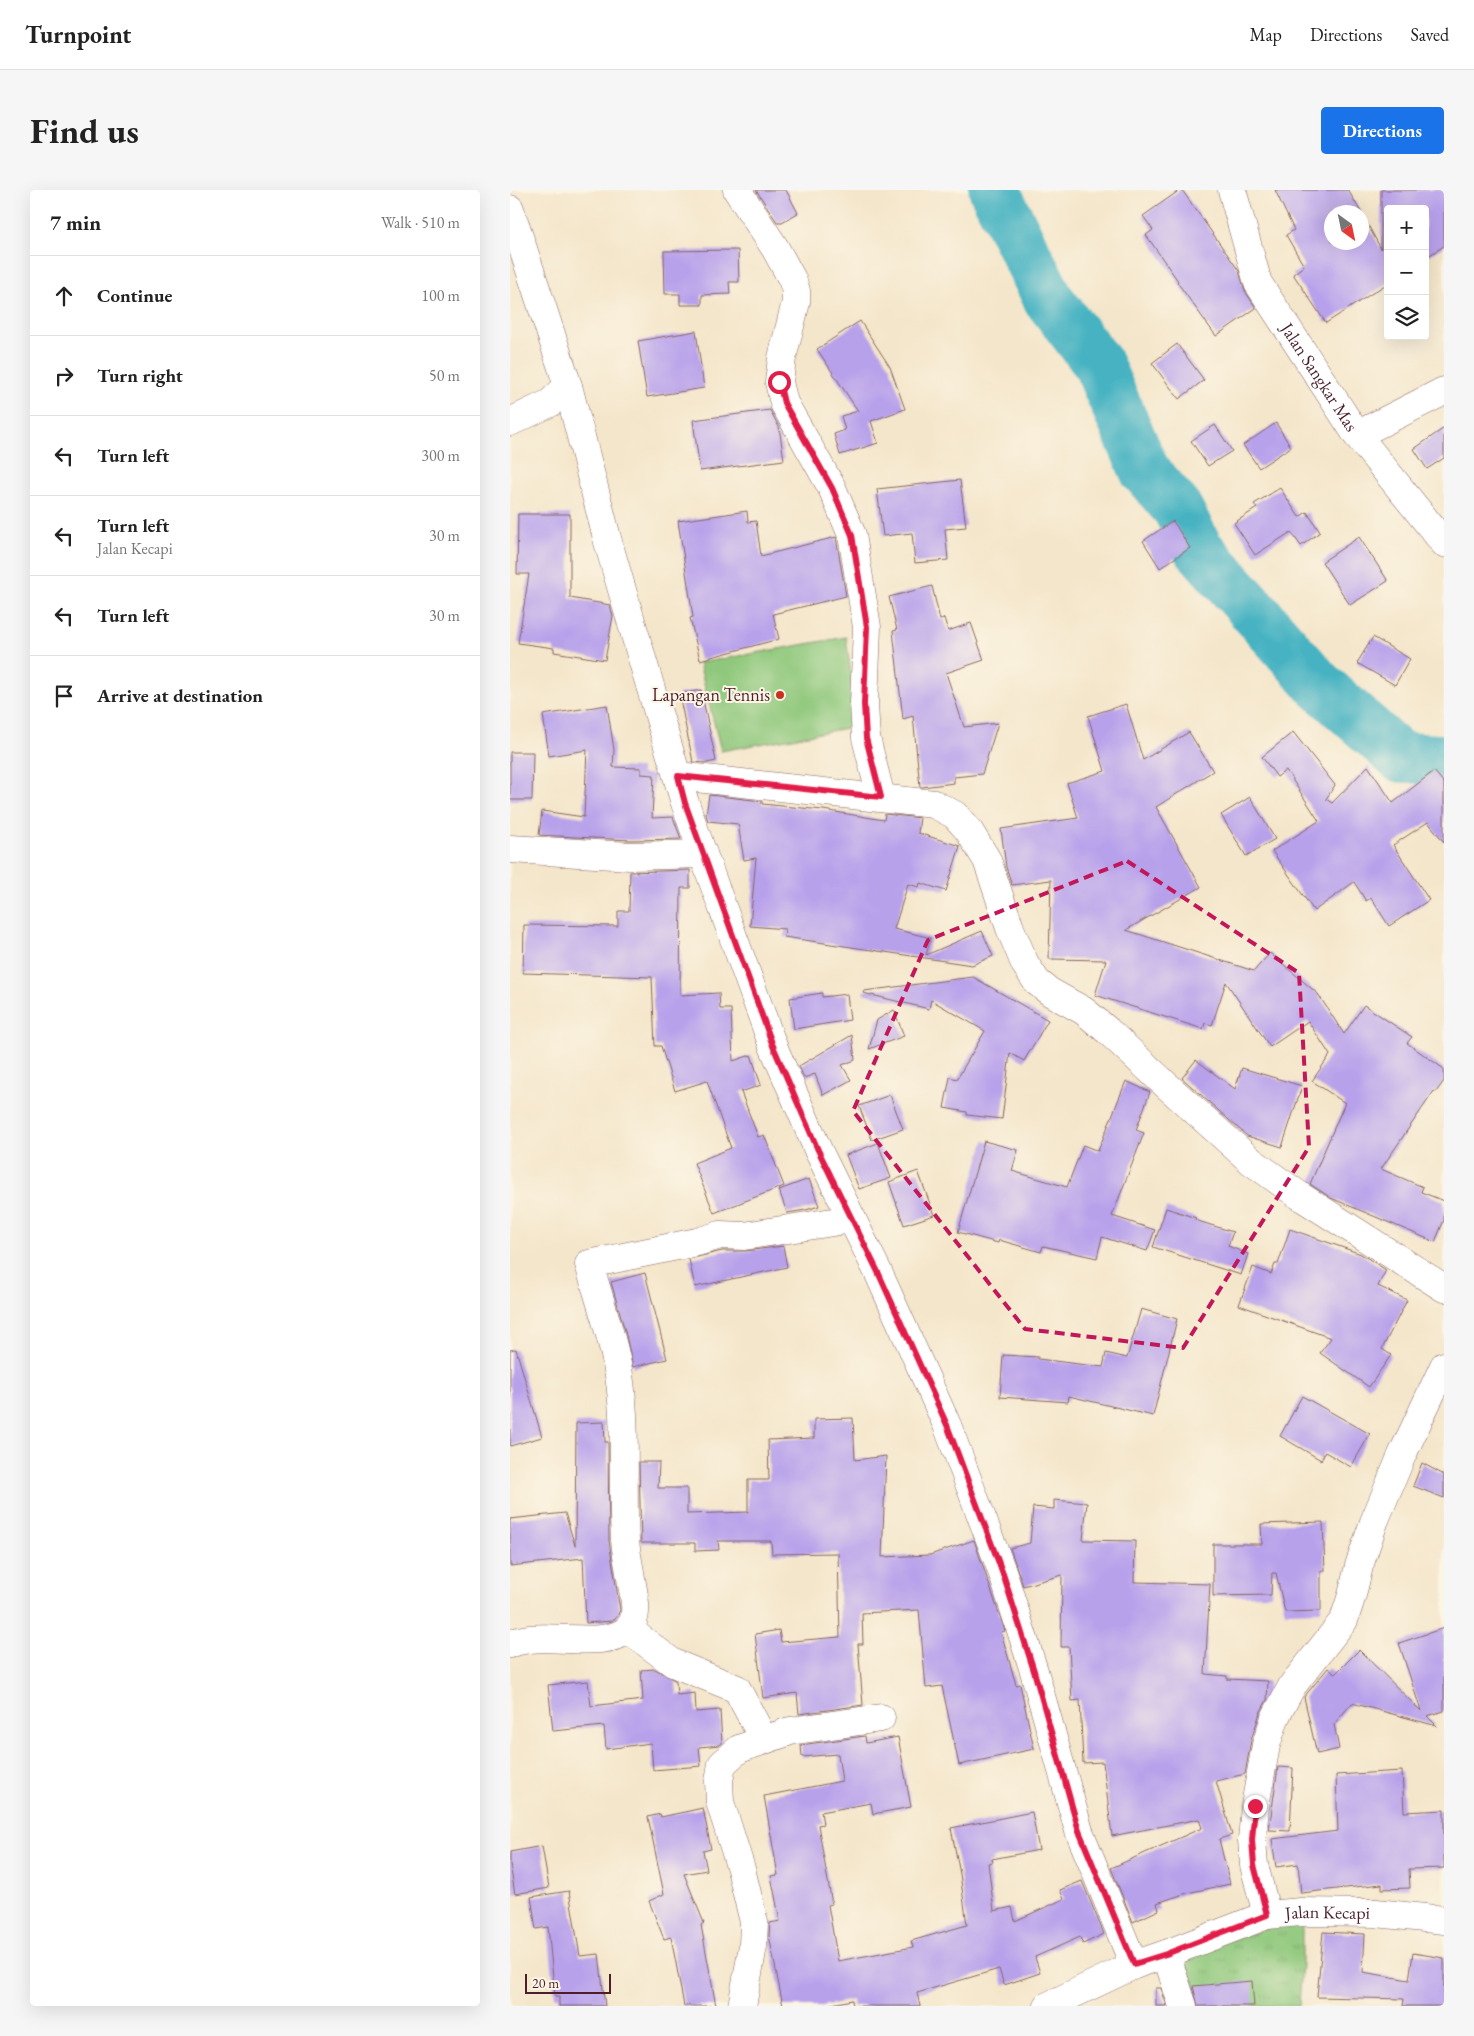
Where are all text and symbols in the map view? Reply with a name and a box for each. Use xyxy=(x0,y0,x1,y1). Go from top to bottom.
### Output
text: Turnpoint xyxy=(25,19,131,50)
text: Map xyxy=(1250,23,1282,46)
text: Directions xyxy=(1310,23,1382,46)
text: Saved xyxy=(1410,23,1449,46)
button: Directions xyxy=(1321,107,1444,154)
text: Find us xyxy=(30,108,139,153)
north arrow xyxy=(1324,205,1369,250)
map controls xyxy=(1384,205,1429,340)
button: + xyxy=(1384,205,1429,250)
text: 7 min xyxy=(50,209,101,236)
text: Walk · 510 m xyxy=(381,212,460,233)
button: − xyxy=(1384,250,1429,295)
icon: ahead xyxy=(50,282,78,310)
text: Continue xyxy=(97,283,172,308)
text: 100 m xyxy=(421,285,460,306)
button: layers xyxy=(1384,295,1429,340)
street label: Jalan Sangkar Mas xyxy=(1275,317,1364,436)
icon: right xyxy=(50,362,78,390)
text: Turn right xyxy=(97,363,183,388)
text: 50 m xyxy=(429,365,460,386)
route start xyxy=(768,371,791,394)
icon: left xyxy=(50,442,78,470)
text: Turn left xyxy=(97,443,169,468)
text: 300 m xyxy=(421,445,460,466)
text: Turn left xyxy=(97,513,169,538)
icon: left xyxy=(50,522,78,550)
text: 30 m xyxy=(429,525,460,546)
text: Jalan Kecapi xyxy=(97,538,173,559)
icon: left xyxy=(50,602,78,630)
text: Turn left xyxy=(97,603,169,628)
text: 30 m xyxy=(429,605,460,626)
icon: arrive xyxy=(50,682,78,710)
text: Arrive at destination xyxy=(97,683,263,708)
place label: Lapangan Tennis xyxy=(652,683,770,706)
marker: Lapangan Tennis xyxy=(774,689,786,701)
route end xyxy=(1244,1795,1267,1818)
street label: Jalan Kecapi xyxy=(1282,1900,1371,1925)
scale bar xyxy=(525,1971,611,1994)
text: 20 m xyxy=(532,1974,559,1992)

